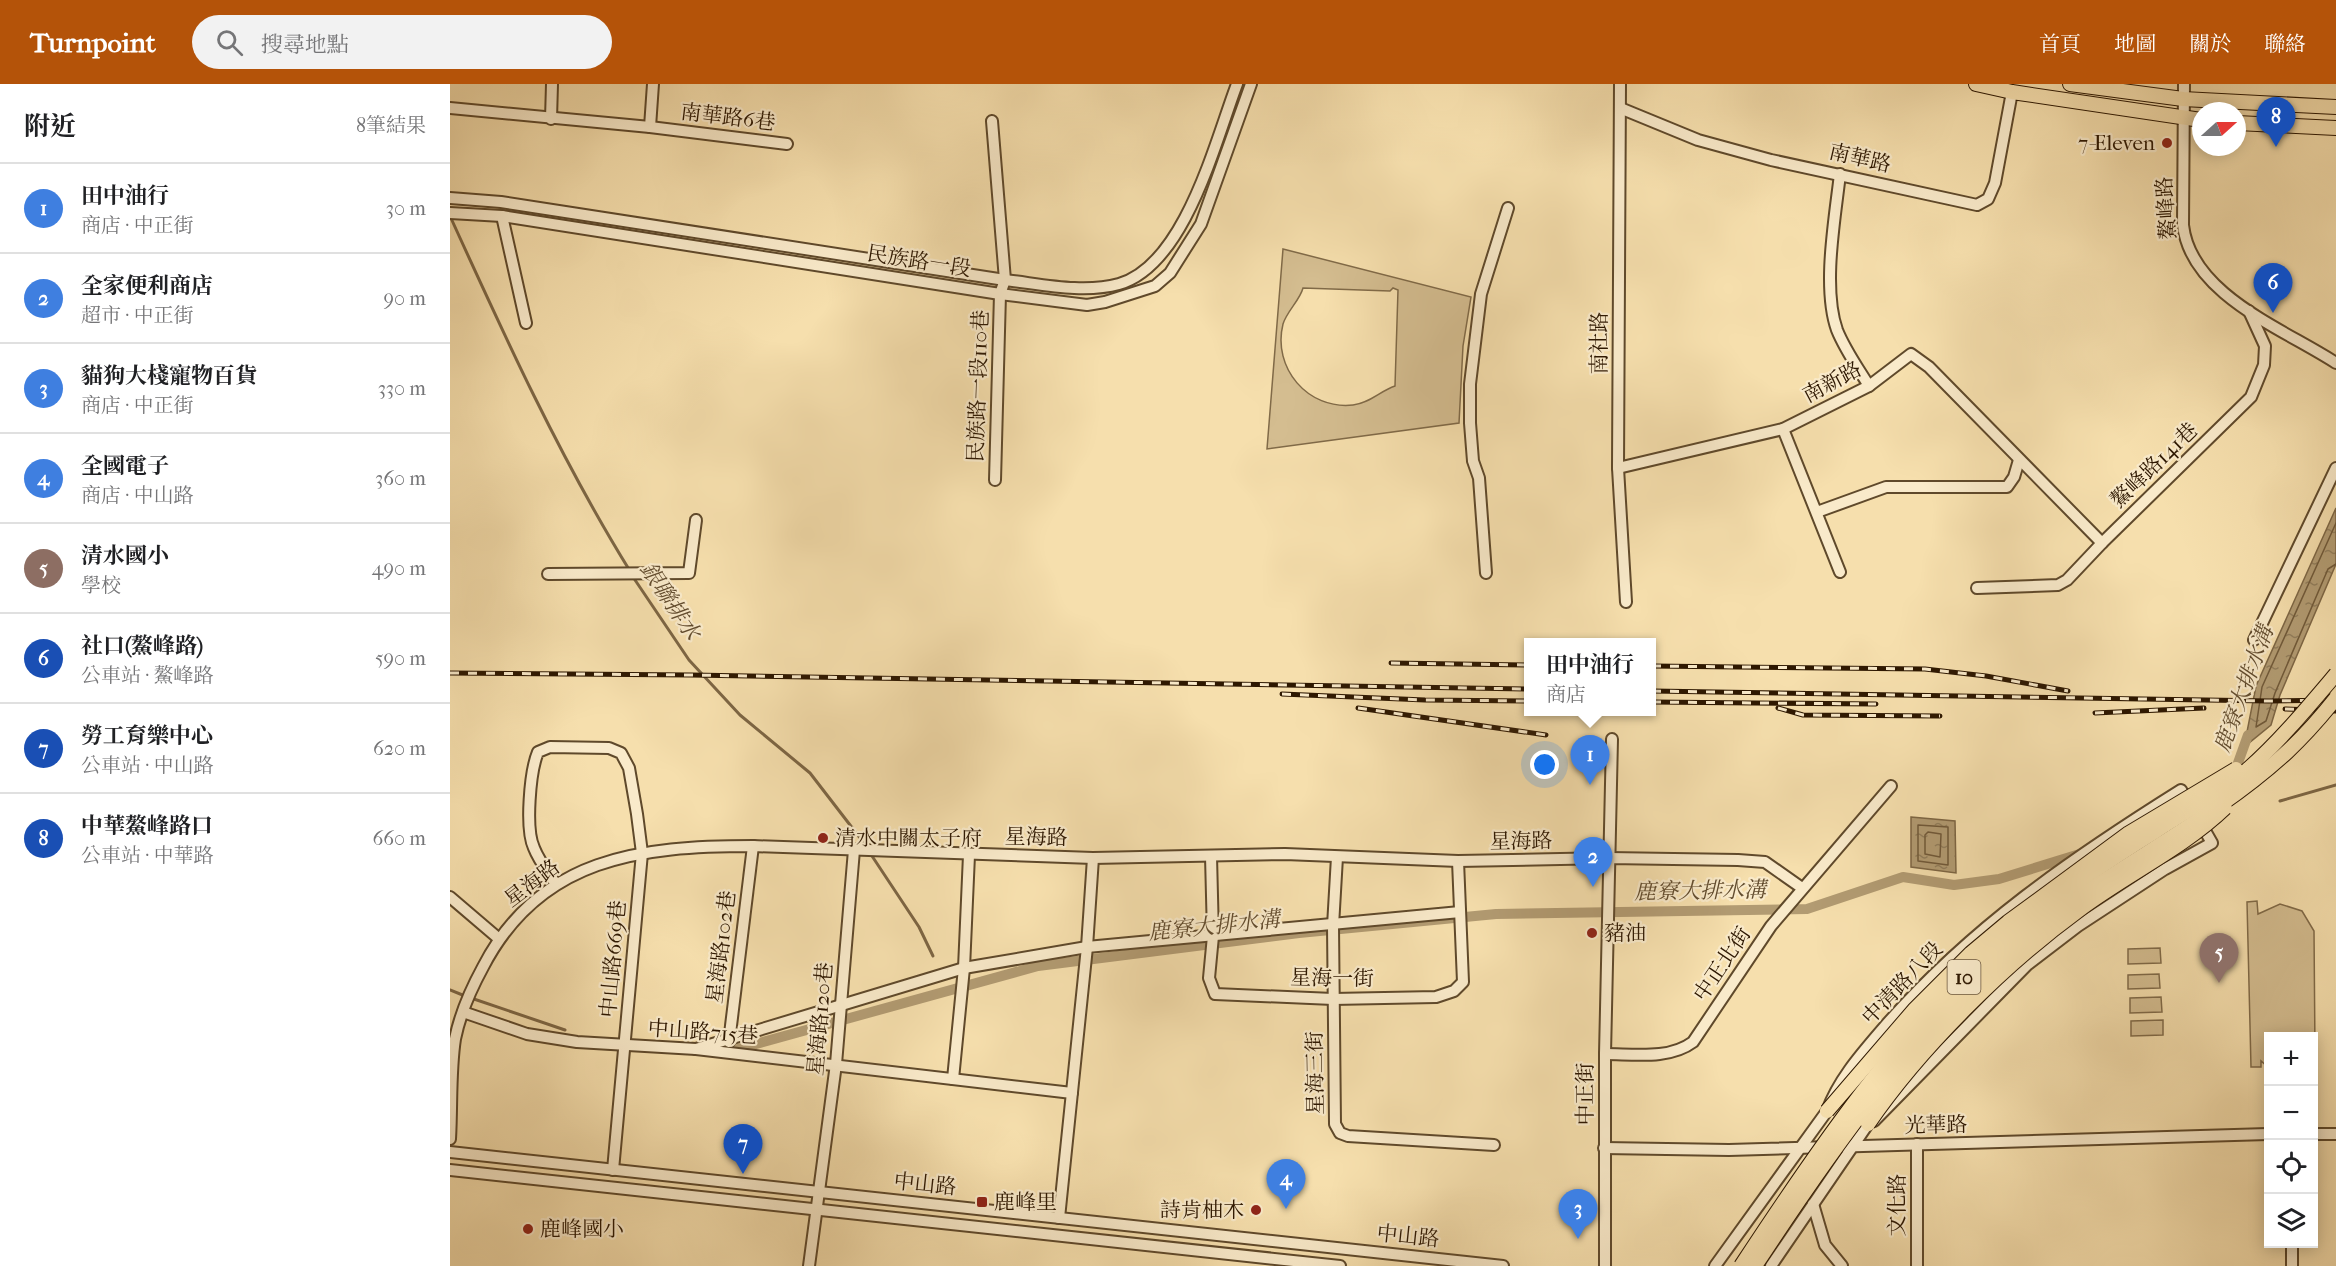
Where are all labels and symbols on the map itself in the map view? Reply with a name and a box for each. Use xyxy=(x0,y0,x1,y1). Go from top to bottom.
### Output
pin: 8 xyxy=(2256,98,2296,147)
street label: 南華路6巷 xyxy=(679,99,777,135)
north arrow xyxy=(2192,102,2246,156)
place label: 7-Eleven xyxy=(2078,131,2155,155)
marker: 7-Eleven xyxy=(2160,136,2174,150)
street label: 南華路 xyxy=(1827,139,1893,177)
street label: 鰲峰路 xyxy=(2152,176,2180,240)
street label: 民族路一段 xyxy=(865,241,973,281)
pin: 6 xyxy=(2254,264,2292,313)
street label: 民族路一段110巷 xyxy=(963,309,993,463)
street label: 南社路 xyxy=(1587,312,1611,375)
street label: 南新路 xyxy=(1799,357,1865,407)
street label: 鰲峰路141巷 xyxy=(2106,418,2202,512)
water label: 銀聯排水 xyxy=(635,557,706,646)
water label: 鹿寮大排水溝 xyxy=(2209,620,2280,755)
pin: 1 xyxy=(1570,736,1610,785)
your location xyxy=(1530,750,1559,779)
street label: 星海路 xyxy=(1004,824,1068,850)
place label: 清水中關太子府 xyxy=(835,826,982,850)
street label: 星海路 xyxy=(1489,828,1553,854)
marker: 清水中關太子府 xyxy=(816,831,830,845)
pin: 2 xyxy=(1574,838,1612,887)
street label: 星海路 xyxy=(500,854,564,912)
water label: 鹿寮大排水溝 xyxy=(1634,877,1769,905)
street label: 星海路102巷 xyxy=(702,889,740,1005)
street label: 中山路669巷 xyxy=(596,899,630,1019)
water label: 鹿寮大排水溝 xyxy=(1147,906,1284,946)
place label: 豬油 xyxy=(1604,921,1646,945)
street label: 中正北街 xyxy=(1689,922,1755,1006)
marker: 豬油 xyxy=(1585,926,1599,940)
pin: 5 xyxy=(2200,934,2238,983)
street label: 中清路八段 xyxy=(1857,937,1947,1029)
road number: 10 xyxy=(1948,960,1980,994)
street label: 星海路120巷 xyxy=(803,961,837,1077)
street label: 星海一街 xyxy=(1290,965,1374,991)
street label: 中山路715巷 xyxy=(647,1016,759,1048)
street label: 星海三街 xyxy=(1302,1031,1328,1115)
street label: 中正街 xyxy=(1573,1063,1597,1126)
street label: 光華路 xyxy=(1904,1112,1968,1138)
pin: 7 xyxy=(724,1124,762,1174)
pin: 4 xyxy=(1266,1160,1306,1209)
street label: 中山路 xyxy=(892,1169,958,1199)
street label: 文化路 xyxy=(1885,1174,1909,1237)
place label: 鹿峰里 xyxy=(994,1190,1057,1214)
pin: 3 xyxy=(1558,1190,1598,1239)
marker: 鹿峰里 xyxy=(975,1195,989,1209)
place label: 詩肯柚木 xyxy=(1160,1198,1244,1222)
marker: 詩肯柚木 xyxy=(1249,1203,1263,1217)
place label: 鹿峰國小 xyxy=(540,1217,624,1241)
street label: 中山路 xyxy=(1375,1221,1441,1251)
marker: 鹿峰國小 xyxy=(521,1222,535,1236)

